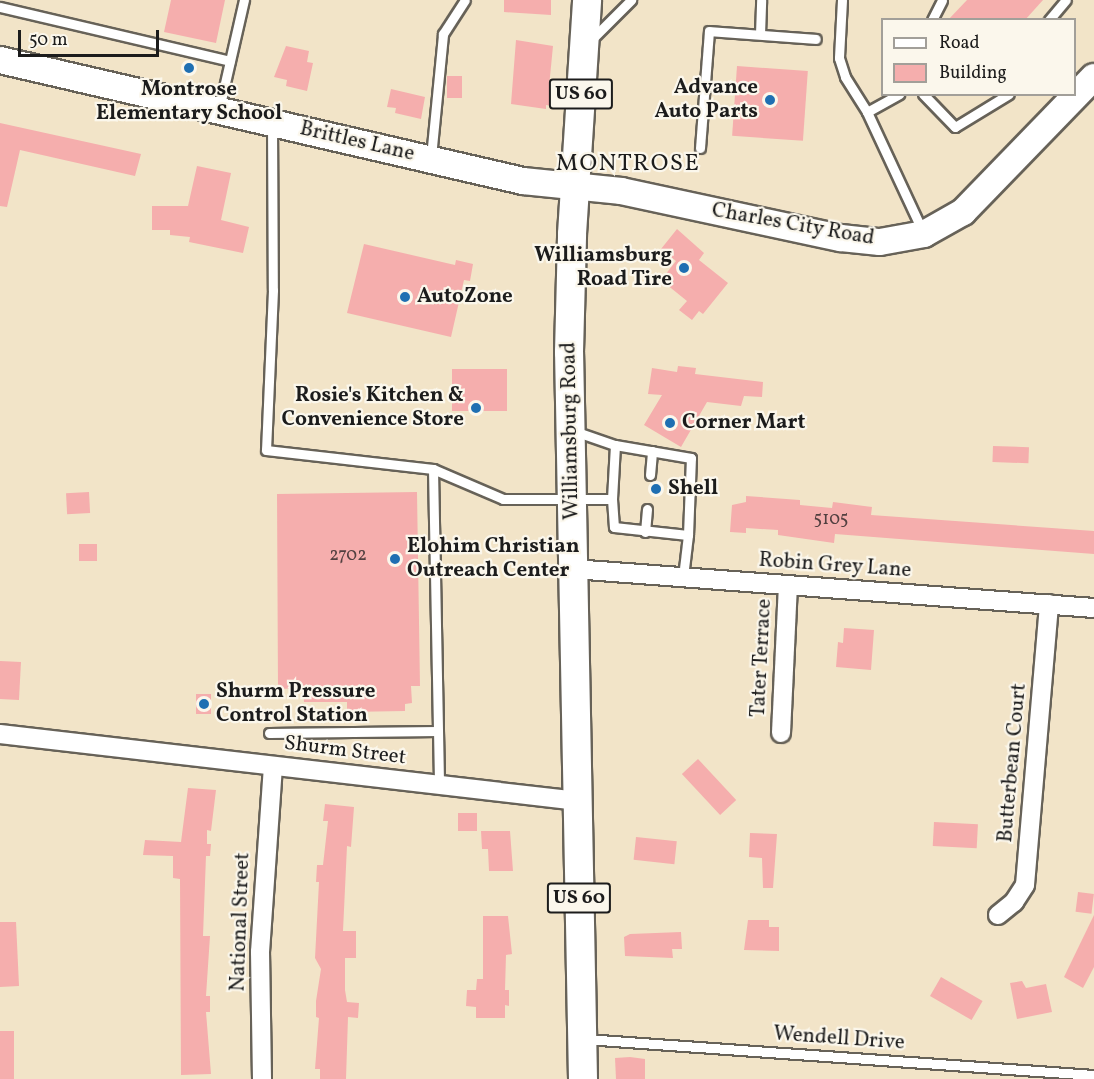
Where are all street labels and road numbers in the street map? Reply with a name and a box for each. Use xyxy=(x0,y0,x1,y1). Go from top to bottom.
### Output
road number: US 60 xyxy=(548,77,614,111)
street label: Brittles Lane xyxy=(297,117,417,167)
street label: Charles City Road xyxy=(709,198,877,252)
street label: Williamsburg Road xyxy=(557,342,585,520)
street label: Robin Grey Lane xyxy=(758,548,912,584)
street label: Tater Terrace xyxy=(746,598,778,718)
street label: Butterbean Court xyxy=(993,682,1033,844)
street label: Shurm Street xyxy=(283,731,407,771)
street label: National Street xyxy=(226,852,256,992)
road number: US 60 xyxy=(546,881,612,915)
street label: Wendell Drive xyxy=(772,1022,906,1056)

